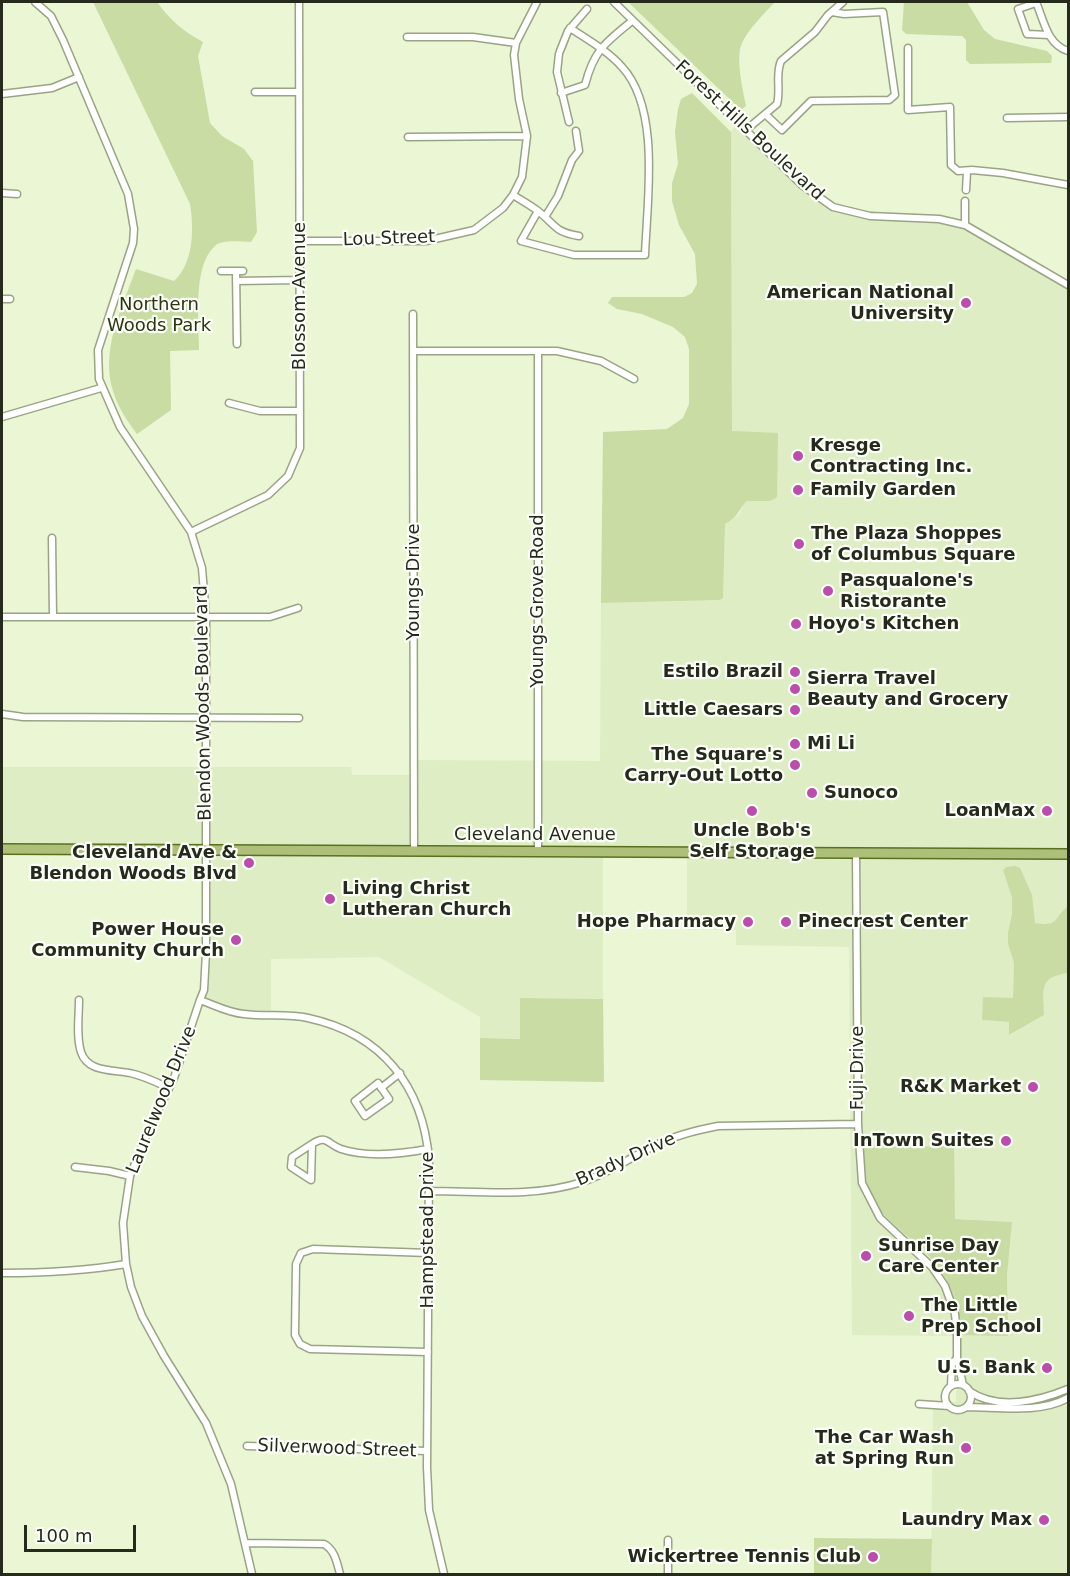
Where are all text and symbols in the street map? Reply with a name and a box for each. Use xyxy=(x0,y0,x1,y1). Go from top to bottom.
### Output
street label: Forest Hills Boulevard xyxy=(670,56,828,206)
street label: Blossom Avenue xyxy=(289,222,311,370)
street label: Lou Street xyxy=(342,227,436,251)
place label: American National University xyxy=(767,282,954,324)
park label: Northern Woods Park xyxy=(107,294,211,336)
marker: American National University xyxy=(959,296,973,310)
place label: Kresge Contracting Inc. xyxy=(810,435,972,478)
marker: Kresge Contracting Inc. xyxy=(791,449,805,463)
place label: Family Garden xyxy=(810,479,956,501)
marker: Family Garden xyxy=(791,483,805,497)
street label: Youngs Grove Road xyxy=(527,514,549,688)
place label: The Plaza Shoppes of Columbus Square xyxy=(811,523,1015,566)
street label: Youngs Drive xyxy=(403,524,425,640)
marker: The Plaza Shoppes of Columbus Square xyxy=(792,537,806,551)
place label: Pasqualone's Ristorante xyxy=(840,570,973,612)
marker: Pasqualone's Ristorante xyxy=(821,584,835,598)
street label: Blendon Woods Boulevard xyxy=(191,585,217,821)
place label: Hoyo's Kitchen xyxy=(808,613,959,635)
marker: Hoyo's Kitchen xyxy=(789,617,803,631)
place label: Estilo Brazil xyxy=(663,661,783,683)
marker: Estilo Brazil xyxy=(788,665,802,679)
place label: Sierra Travel Beauty and Grocery xyxy=(807,668,1008,710)
marker: Sierra Travel Beauty and Grocery xyxy=(788,682,802,696)
place label: Little Caesars xyxy=(643,699,783,721)
marker: Little Caesars xyxy=(788,703,802,717)
place label: Mi Li xyxy=(807,733,855,755)
marker: Mi Li xyxy=(788,737,802,751)
place label: The Square's Carry-Out Lotto xyxy=(624,744,783,786)
marker: The Square's Carry-Out Lotto xyxy=(788,758,802,772)
place label: Sunoco xyxy=(824,782,898,804)
marker: Sunoco xyxy=(805,786,819,800)
place label: LoanMax xyxy=(945,800,1035,822)
marker: Uncle Bob's Self Storage xyxy=(745,804,759,818)
marker: LoanMax xyxy=(1040,804,1054,818)
place label: Uncle Bob's Self Storage xyxy=(689,820,815,862)
street label: Cleveland Avenue xyxy=(454,824,616,846)
place label: Cleveland Ave & Blendon Woods Blvd xyxy=(29,842,237,884)
marker: Cleveland Ave & Blendon Woods Blvd xyxy=(242,856,256,870)
place label: Living Christ Lutheran Church xyxy=(342,878,511,920)
marker: Living Christ Lutheran Church xyxy=(323,892,337,906)
place label: Hope Pharmacy xyxy=(577,911,736,933)
place label: Pinecrest Center xyxy=(798,911,968,933)
marker: Hope Pharmacy xyxy=(741,915,755,929)
marker: Pinecrest Center xyxy=(779,915,793,929)
place label: Power House Community Church xyxy=(31,919,224,962)
marker: Power House Community Church xyxy=(229,933,243,947)
street label: Laurelwood Drive xyxy=(122,1023,202,1177)
street label: Fuji Drive xyxy=(847,1026,869,1110)
place label: R&K Market xyxy=(900,1076,1021,1098)
marker: R&K Market xyxy=(1026,1080,1040,1094)
street label: Brady Drive xyxy=(573,1128,679,1192)
place label: InTown Suites xyxy=(853,1130,994,1152)
marker: InTown Suites xyxy=(999,1134,1013,1148)
street label: Hampstead Drive xyxy=(417,1151,439,1309)
place label: Sunrise Day Care Center xyxy=(878,1235,999,1278)
marker: Sunrise Day Care Center xyxy=(859,1249,873,1263)
place label: The Little Prep School xyxy=(921,1295,1042,1338)
marker: The Little Prep School xyxy=(902,1309,916,1323)
place label: U.S. Bank xyxy=(937,1357,1035,1379)
marker: U.S. Bank xyxy=(1040,1361,1054,1375)
place label: The Car Wash at Spring Run xyxy=(815,1427,954,1470)
street label: Silverwood Street xyxy=(257,1435,417,1463)
marker: The Car Wash at Spring Run xyxy=(959,1441,973,1455)
place label: Laundry Max xyxy=(901,1509,1032,1531)
scale bar xyxy=(27,1513,140,1551)
marker: Laundry Max xyxy=(1037,1513,1051,1527)
text: 100 m xyxy=(35,1525,93,1546)
place label: Wickertree Tennis Club xyxy=(628,1546,861,1568)
marker: Wickertree Tennis Club xyxy=(866,1550,880,1564)

